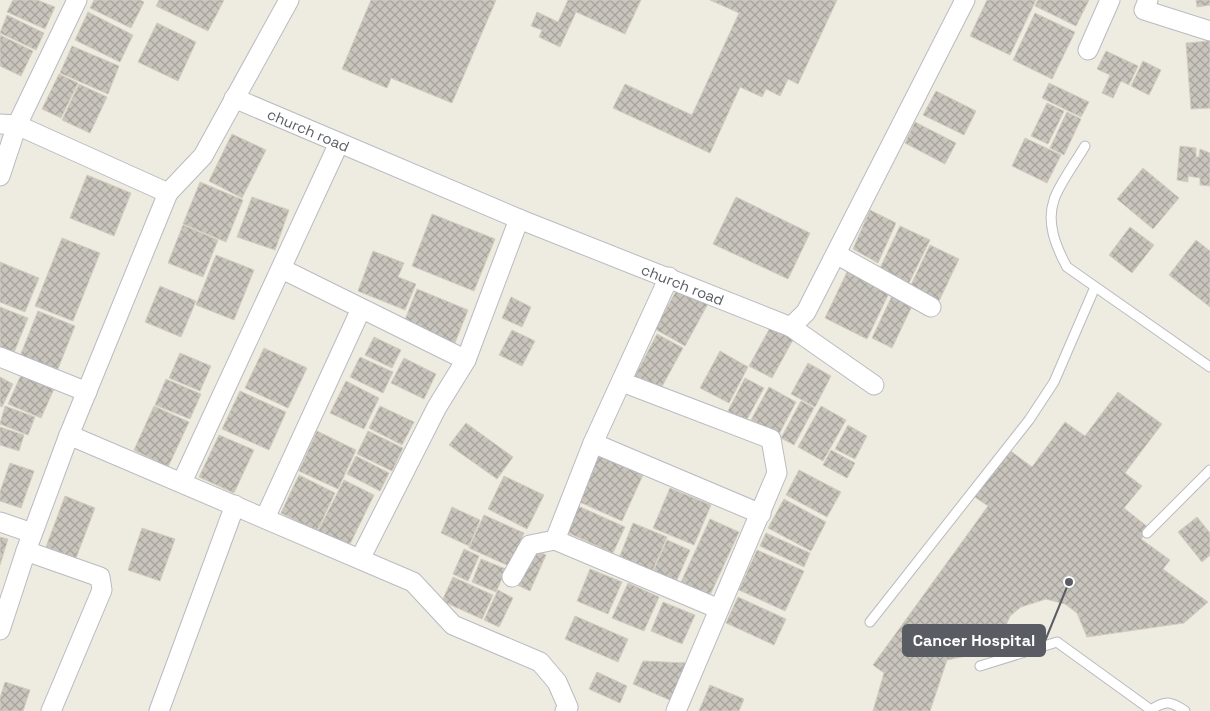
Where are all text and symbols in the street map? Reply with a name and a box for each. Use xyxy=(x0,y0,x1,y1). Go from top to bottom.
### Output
street label: church road xyxy=(265,104,353,155)
street label: church road xyxy=(639,259,727,309)
callout: Cancer Hospital xyxy=(903,625,1045,656)
text: Cancer Hospital xyxy=(913,630,1035,651)

